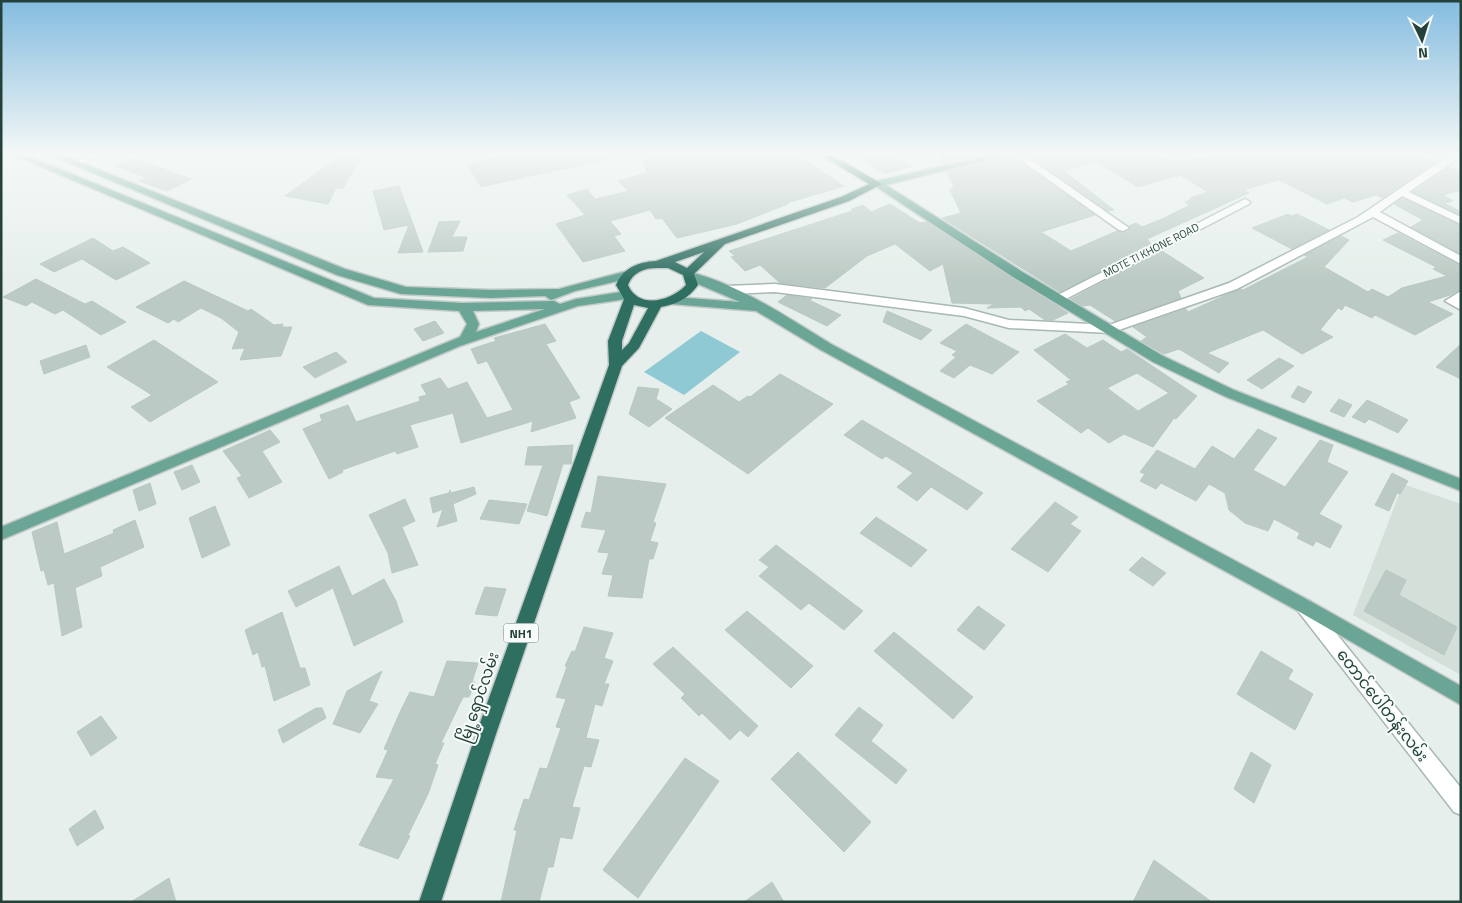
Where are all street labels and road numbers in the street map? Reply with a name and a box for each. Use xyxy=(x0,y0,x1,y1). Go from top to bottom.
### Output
street label: MOTE TI KHONE ROAD xyxy=(1100,219,1202,281)
road number: NH1 xyxy=(504,624,538,642)
street label: တောင်ပေါ်တန်းလမ်း xyxy=(1330,643,1435,768)
street label: မြို့ရှောင်လမ်း xyxy=(451,648,508,747)

